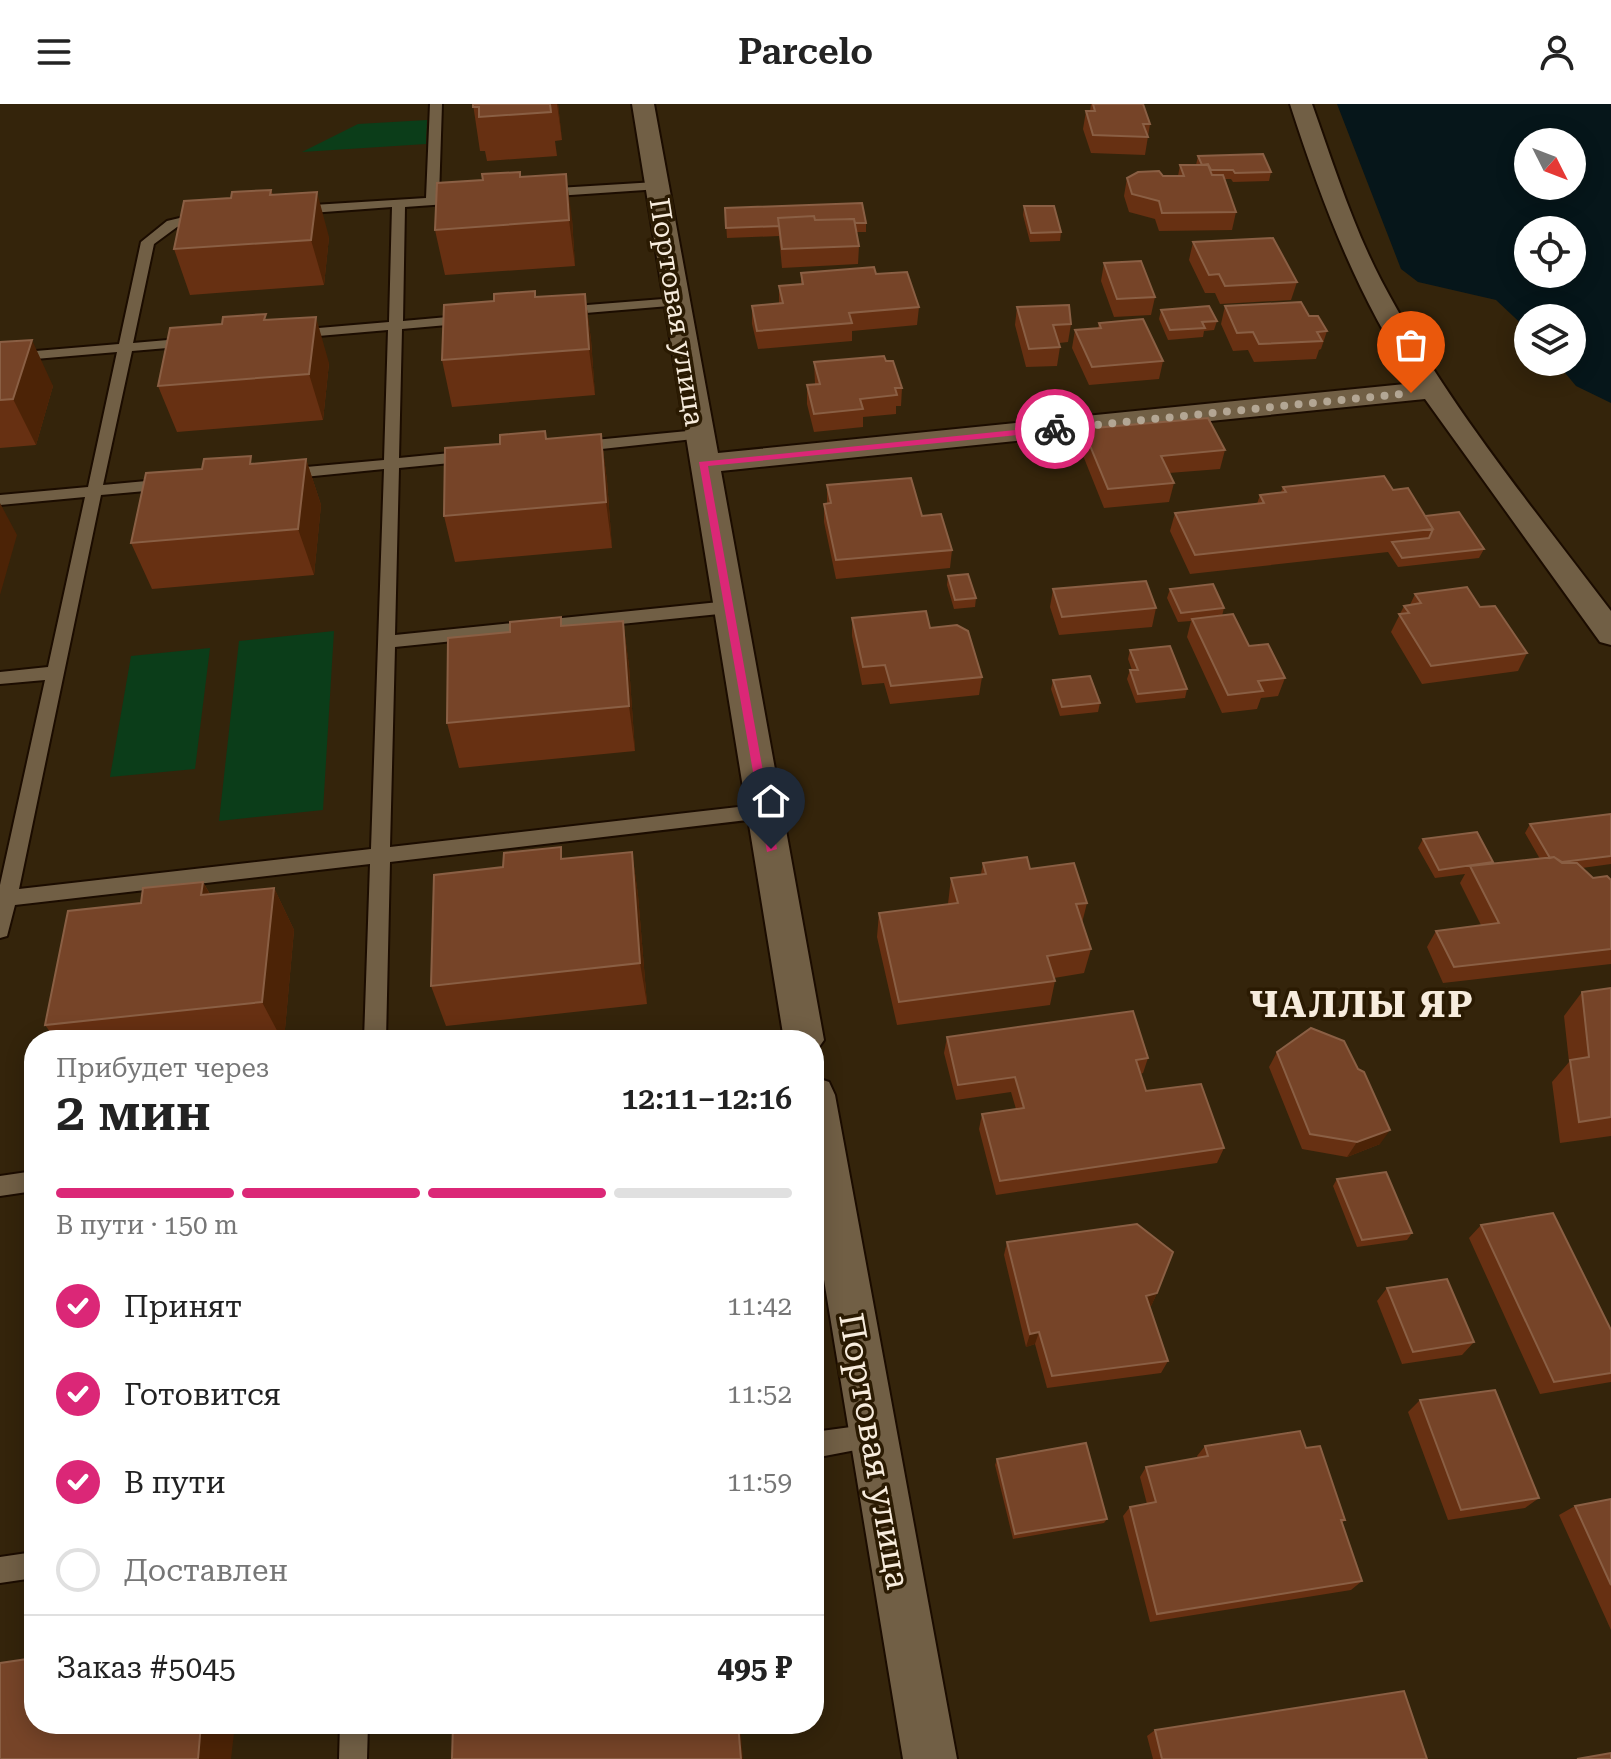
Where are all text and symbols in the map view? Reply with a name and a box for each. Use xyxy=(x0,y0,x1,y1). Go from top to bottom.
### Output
icon: menu xyxy=(32,30,76,74)
icon: person xyxy=(1535,30,1579,74)
text: Parcelo xyxy=(738,31,873,73)
north arrow xyxy=(1514,128,1586,200)
map controls xyxy=(1514,128,1586,376)
street label: Портовая улица xyxy=(643,196,711,428)
button: locate xyxy=(1514,216,1586,288)
button: layers xyxy=(1514,304,1586,376)
pin xyxy=(1377,311,1445,393)
icon: bag xyxy=(1389,323,1433,367)
courier xyxy=(1015,389,1095,469)
icon: bike xyxy=(1033,407,1077,451)
pin xyxy=(737,767,805,849)
icon: home xyxy=(749,779,793,823)
district label: ЧАЛЛЫ ЯР xyxy=(1250,984,1474,1026)
text: Прибудет через xyxy=(56,1053,270,1083)
text: 12:11–12:16 xyxy=(622,1081,792,1116)
text: 2 мин xyxy=(56,1082,211,1143)
text: В пути · 150 m xyxy=(56,1210,238,1240)
icon: check xyxy=(56,1284,100,1328)
text: Принят xyxy=(124,1289,242,1324)
text: 11:42 xyxy=(727,1291,792,1321)
street label: Портовая улица xyxy=(831,1310,919,1592)
icon: check xyxy=(56,1372,100,1416)
text: Готовится xyxy=(124,1377,281,1412)
text: 11:52 xyxy=(727,1379,792,1409)
icon: check xyxy=(56,1460,100,1504)
text: В пути xyxy=(124,1465,226,1500)
text: 11:59 xyxy=(727,1467,792,1497)
text: Доставлен xyxy=(124,1553,288,1588)
text: Заказ #5045 xyxy=(56,1650,236,1685)
text: 495 ₽ xyxy=(717,1650,792,1685)

